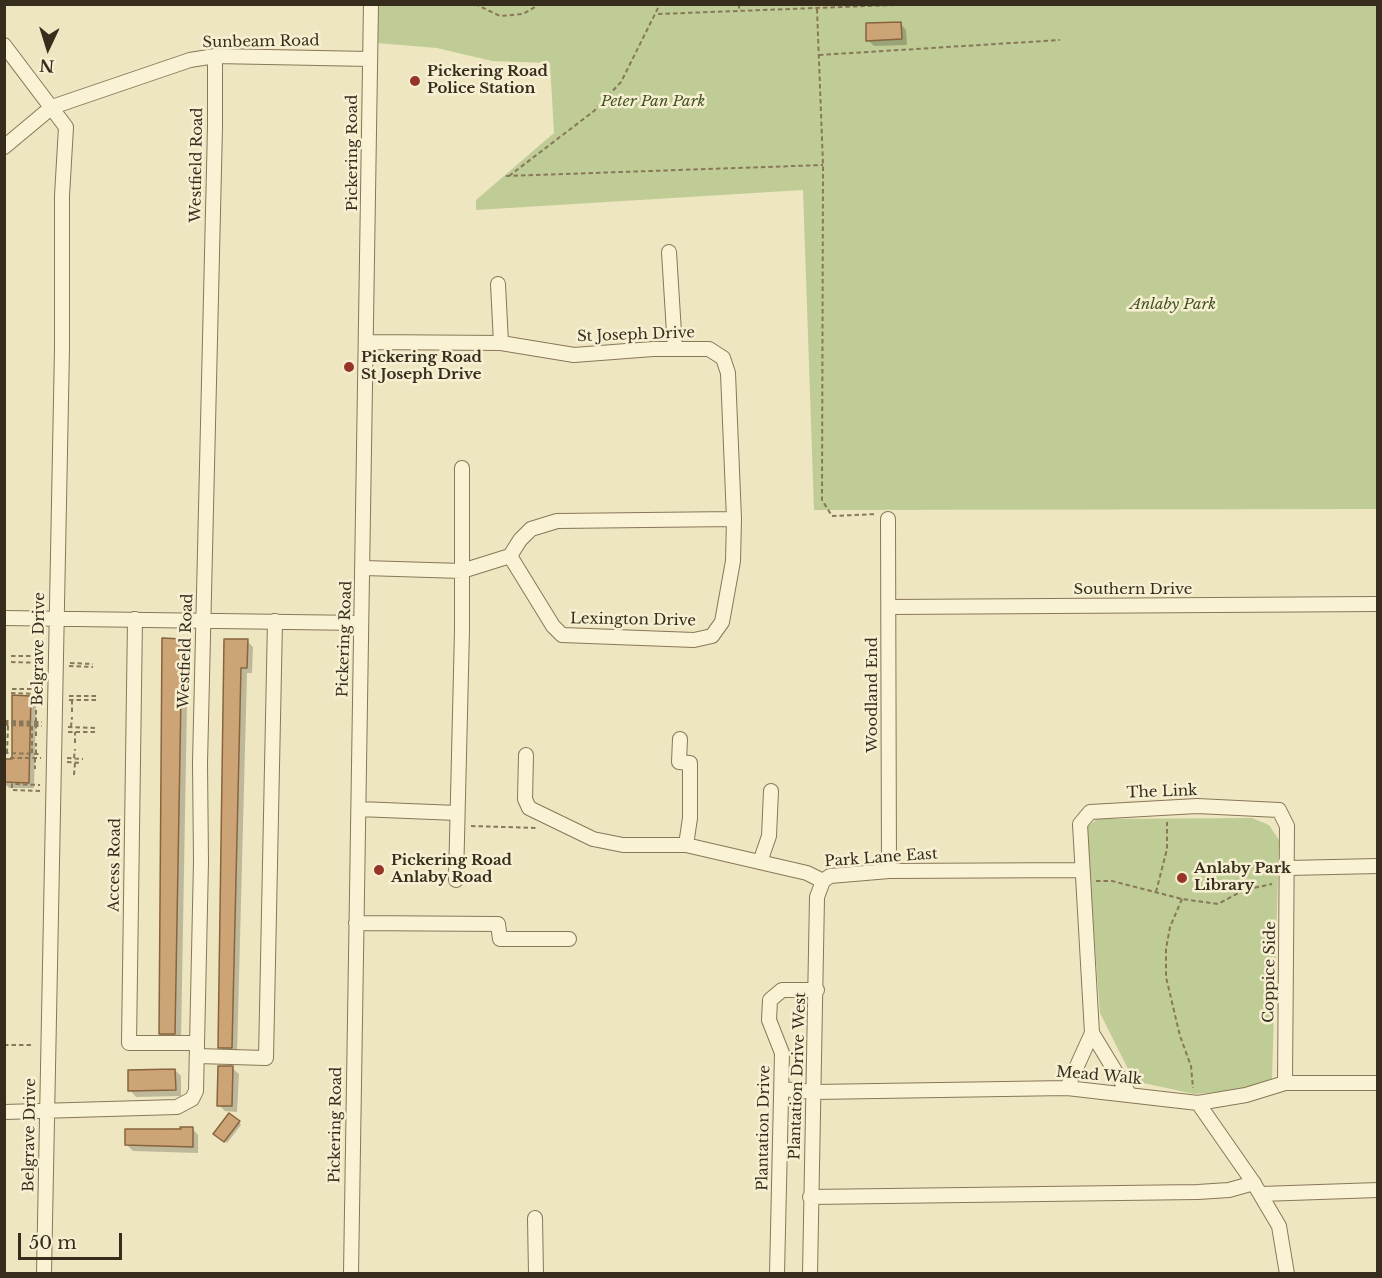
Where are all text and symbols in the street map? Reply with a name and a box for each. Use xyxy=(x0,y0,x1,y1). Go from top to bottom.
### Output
north arrow xyxy=(18,18,78,78)
street label: Sunbeam Road xyxy=(202,32,320,52)
text: N xyxy=(39,55,55,76)
place label: Pickering Road Police Station xyxy=(427,63,548,98)
marker: Pickering Road Police Station xyxy=(408,74,422,88)
park label: Peter Pan Park xyxy=(601,93,705,111)
street label: Pickering Road xyxy=(344,95,362,211)
street label: Westfield Road xyxy=(187,107,207,223)
park label: Anlaby Park xyxy=(1130,296,1216,314)
street label: St Joseph Drive xyxy=(577,324,695,346)
place label: Pickering Road St Joseph Drive xyxy=(361,349,482,384)
marker: Pickering Road St Joseph Drive xyxy=(342,360,356,374)
street label: Pickering Road xyxy=(334,580,356,698)
street label: Southern Drive xyxy=(1074,581,1192,599)
street label: Belgrave Drive xyxy=(29,592,49,706)
street label: Westfield Road xyxy=(175,593,197,709)
street label: Lexington Drive xyxy=(570,610,696,630)
street label: Woodland End xyxy=(864,637,882,753)
street label: The Link xyxy=(1126,782,1198,802)
street label: Access Road xyxy=(105,818,125,912)
street label: Park Lane East xyxy=(824,845,938,871)
place label: Pickering Road Anlaby Road xyxy=(391,852,512,887)
place label: Anlaby Park Library xyxy=(1194,860,1291,895)
marker: Pickering Road Anlaby Road xyxy=(372,863,386,877)
marker: Anlaby Park Library xyxy=(1175,871,1189,885)
street label: Coppice Side xyxy=(1260,921,1280,1023)
street label: Plantation Drive West xyxy=(786,992,810,1160)
street label: Mead Walk xyxy=(1055,1063,1143,1089)
street label: Plantation Drive xyxy=(754,1065,774,1191)
street label: Pickering Road xyxy=(326,1067,346,1183)
street label: Belgrave Drive xyxy=(20,1078,40,1192)
scale bar xyxy=(21,1221,124,1259)
text: 50 m xyxy=(29,1232,77,1254)

